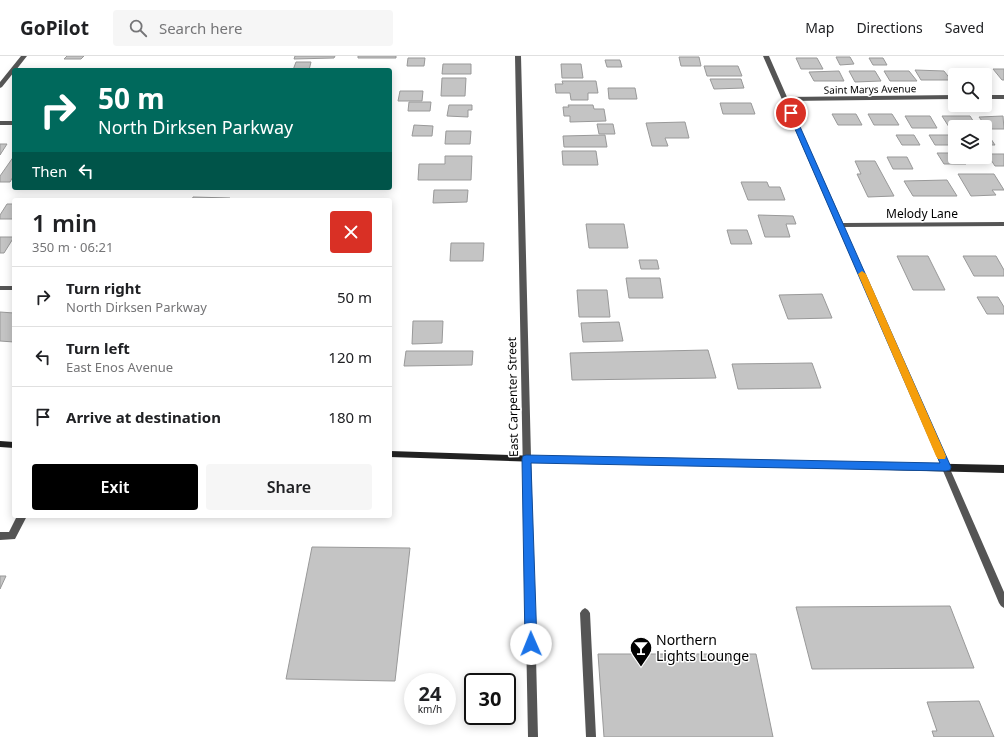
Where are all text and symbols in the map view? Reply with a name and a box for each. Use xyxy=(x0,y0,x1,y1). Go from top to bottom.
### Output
search box xyxy=(113,10,393,46)
text: GoPilot xyxy=(20,15,89,41)
icon: search xyxy=(127,17,149,39)
text: Search here xyxy=(159,18,242,38)
text: Map xyxy=(805,18,834,37)
text: Directions xyxy=(856,18,923,37)
text: Saved xyxy=(945,18,984,37)
map controls xyxy=(948,68,992,164)
button: search xyxy=(948,68,992,112)
text: 50 m xyxy=(98,79,165,117)
street label: Saint Marys Avenue xyxy=(824,81,917,97)
icon: right xyxy=(32,84,84,136)
pin xyxy=(774,96,808,130)
icon: arrive xyxy=(780,102,802,124)
text: North Dirksen Parkway xyxy=(98,115,293,139)
button: layers xyxy=(948,120,992,164)
icon: left xyxy=(75,160,97,182)
text: Then xyxy=(32,161,67,181)
street label: Melody Lane xyxy=(886,205,958,222)
text: 1 min xyxy=(32,206,97,239)
button: close xyxy=(330,211,372,253)
text: 350 m · 06:21 xyxy=(32,238,113,256)
text: Turn right xyxy=(66,278,141,298)
icon: right xyxy=(32,286,54,308)
text: 50 m xyxy=(337,287,372,307)
text: North Dirksen Parkway xyxy=(66,298,207,316)
street label: East Carpenter Street xyxy=(503,336,522,457)
text: Turn left xyxy=(66,338,130,358)
icon: left xyxy=(32,346,54,368)
text: 120 m xyxy=(328,347,372,367)
text: East Enos Avenue xyxy=(66,358,173,376)
icon: arrive xyxy=(32,406,54,428)
text: Arrive at destination xyxy=(66,407,221,427)
text: 180 m xyxy=(328,407,372,427)
button: Exit xyxy=(32,464,198,510)
button: Share xyxy=(206,464,372,510)
position arrow xyxy=(510,623,552,665)
place label: Northern Lights Lounge xyxy=(656,630,749,665)
bar icon: Northern Lights Lounge xyxy=(628,635,654,668)
speed limit sign: 30 xyxy=(464,673,516,725)
text: 24 xyxy=(419,680,441,707)
text: km/h xyxy=(418,702,442,716)

